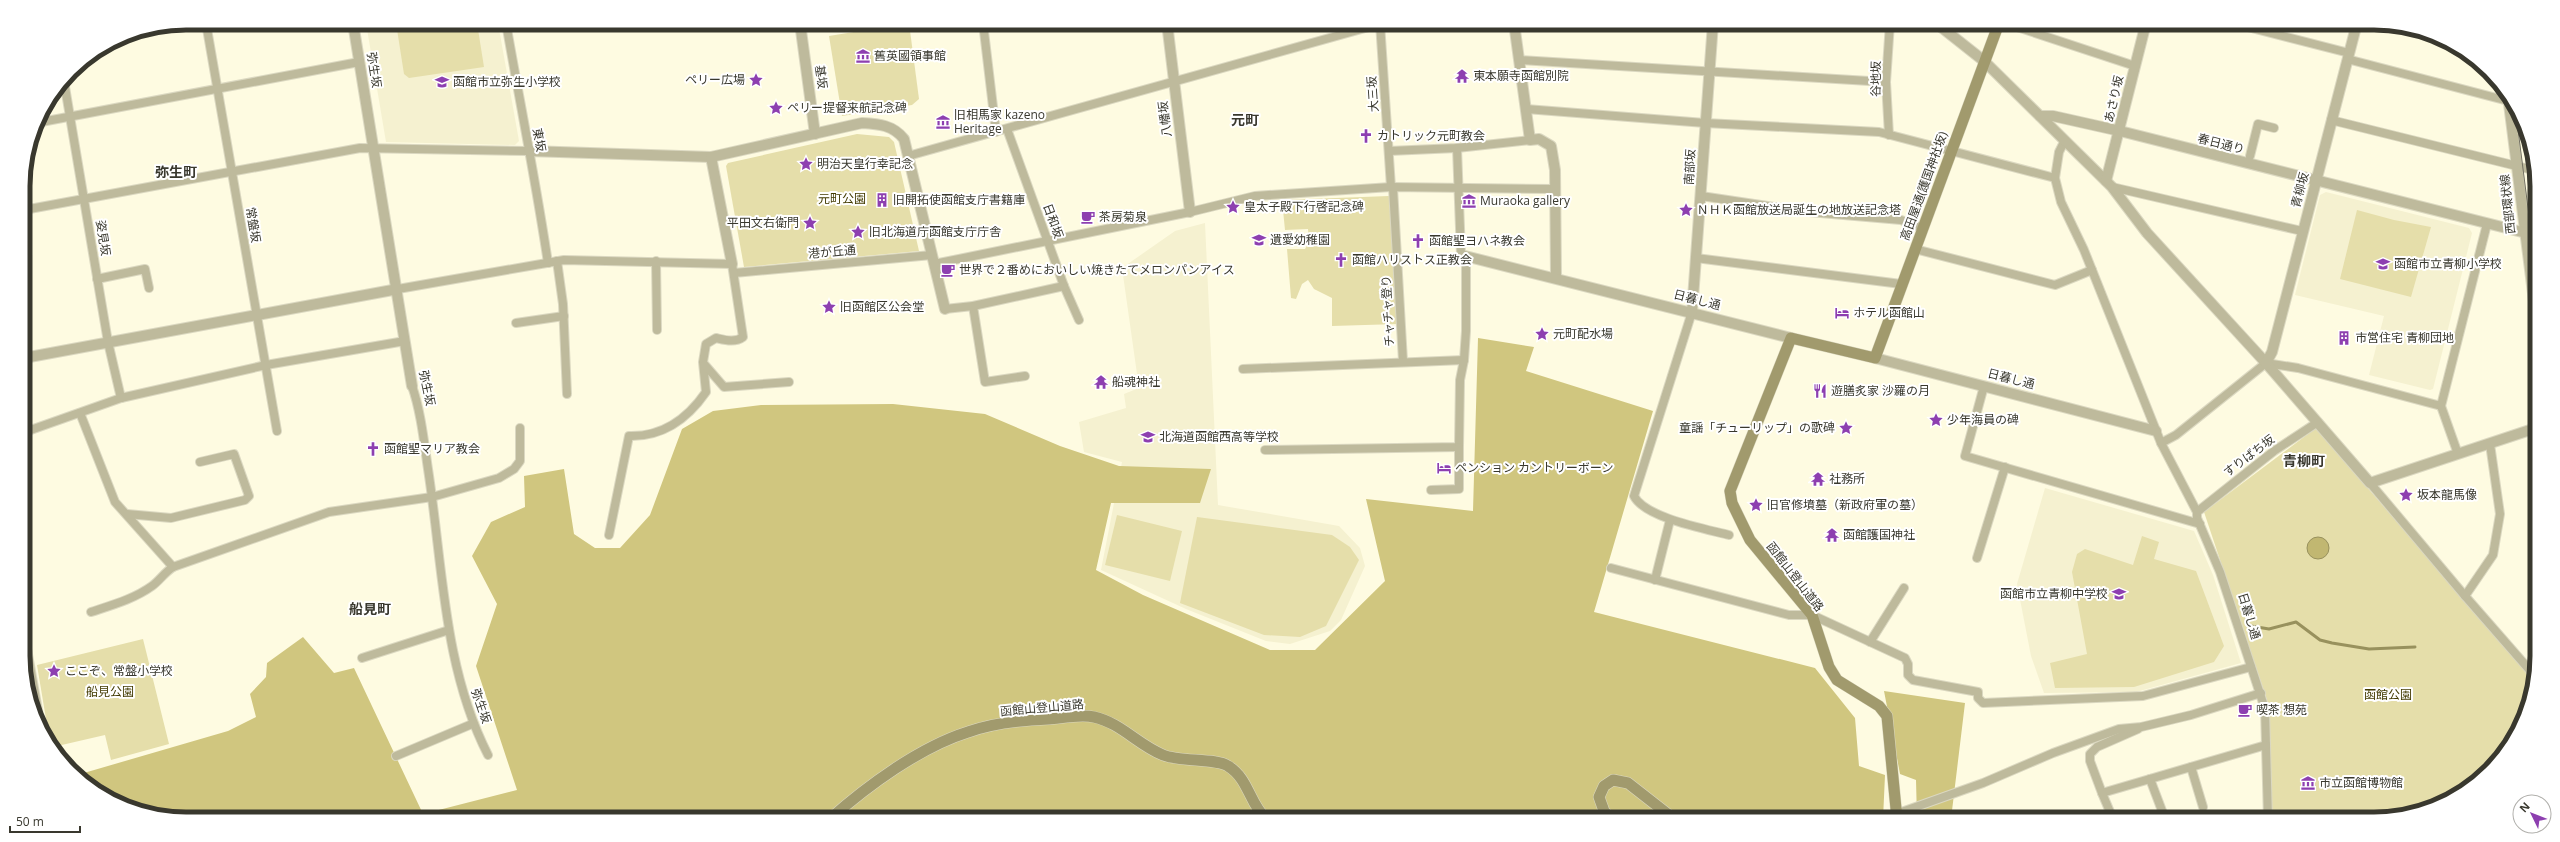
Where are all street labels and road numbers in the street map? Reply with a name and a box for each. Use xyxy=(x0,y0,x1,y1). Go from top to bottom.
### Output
street label: 弥生坂 xyxy=(363,51,386,89)
street label: 谷地坂 xyxy=(1867,61,1884,97)
street label: 基坂 xyxy=(811,64,832,90)
street label: あさり坂 xyxy=(2100,74,2127,124)
street label: 大三坂 xyxy=(1363,75,1382,113)
street label: 八幡坂 xyxy=(1154,100,1175,138)
street label: 東坂 xyxy=(529,126,550,153)
street label: 高田屋通(護国神社坂) xyxy=(1896,128,1951,243)
street label: 春日通り xyxy=(2196,129,2246,158)
street label: 南部坂 xyxy=(1680,149,1699,185)
street label: 青柳坂 xyxy=(2287,170,2312,209)
street label: 西部環状線 xyxy=(2496,173,2519,235)
street label: 日和坂 xyxy=(1039,201,1068,241)
street label: 常盤坂 xyxy=(242,206,265,244)
street label: 姿見坂 xyxy=(92,219,115,257)
street label: 港が丘通 xyxy=(807,241,857,262)
street label: チャチャ登り xyxy=(1377,275,1398,347)
street label: 日暮し通 xyxy=(1672,285,1722,314)
street label: 日暮し通 xyxy=(1986,364,2036,393)
street label: 弥生坂 xyxy=(415,369,440,407)
street label: すりばち坂 xyxy=(2220,431,2278,480)
street label: 函館山登山道路 xyxy=(1763,538,1828,615)
street label: 日暮し通 xyxy=(2234,590,2265,641)
street label: 弥生坂 xyxy=(468,686,495,726)
street label: 函館山登山道路 xyxy=(999,695,1085,720)

